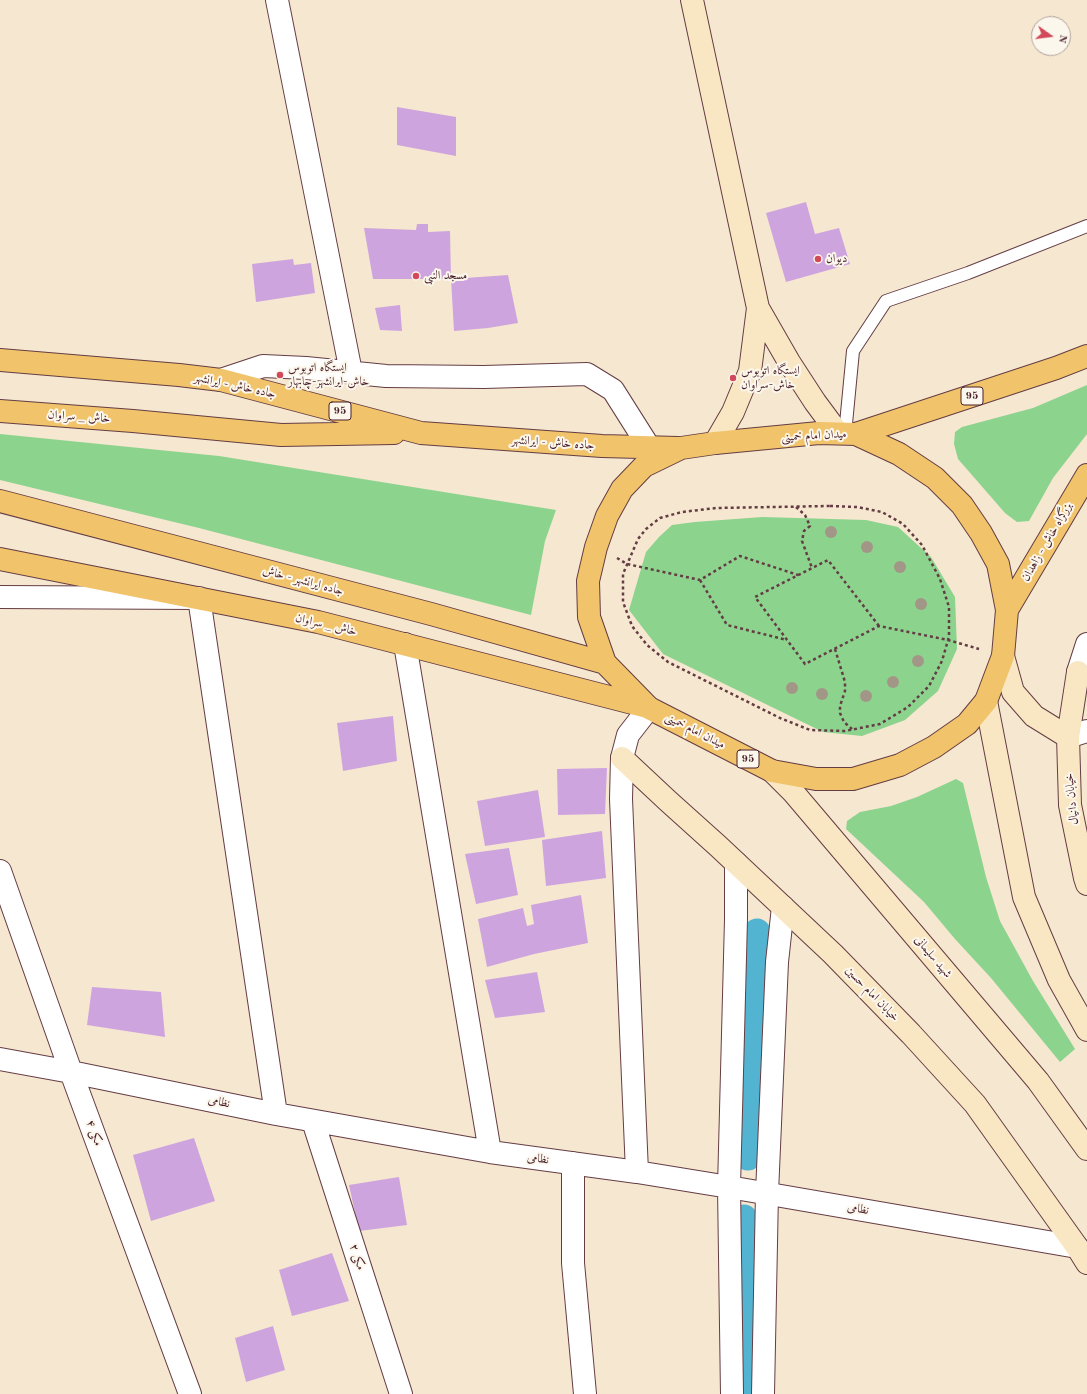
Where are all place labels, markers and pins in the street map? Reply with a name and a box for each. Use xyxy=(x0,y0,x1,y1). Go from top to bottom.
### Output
place label: دیوان xyxy=(826,252,847,266)
marker: دیوان xyxy=(813,254,823,264)
place label: مسجد النبی xyxy=(424,269,467,283)
marker: مسجد النبی xyxy=(411,271,421,281)
place label: ایستگاه اتوبوس خاش-ایرانشهر-چابهار xyxy=(288,361,369,389)
place label: ایستگاه اتوبوس خاش-سراوان xyxy=(741,364,800,392)
marker: ایستگاه اتوبوس خاش-ایرانشهر-چابهار xyxy=(275,370,285,380)
marker: ایستگاه اتوبوس خاش-سراوان xyxy=(728,373,738,383)

